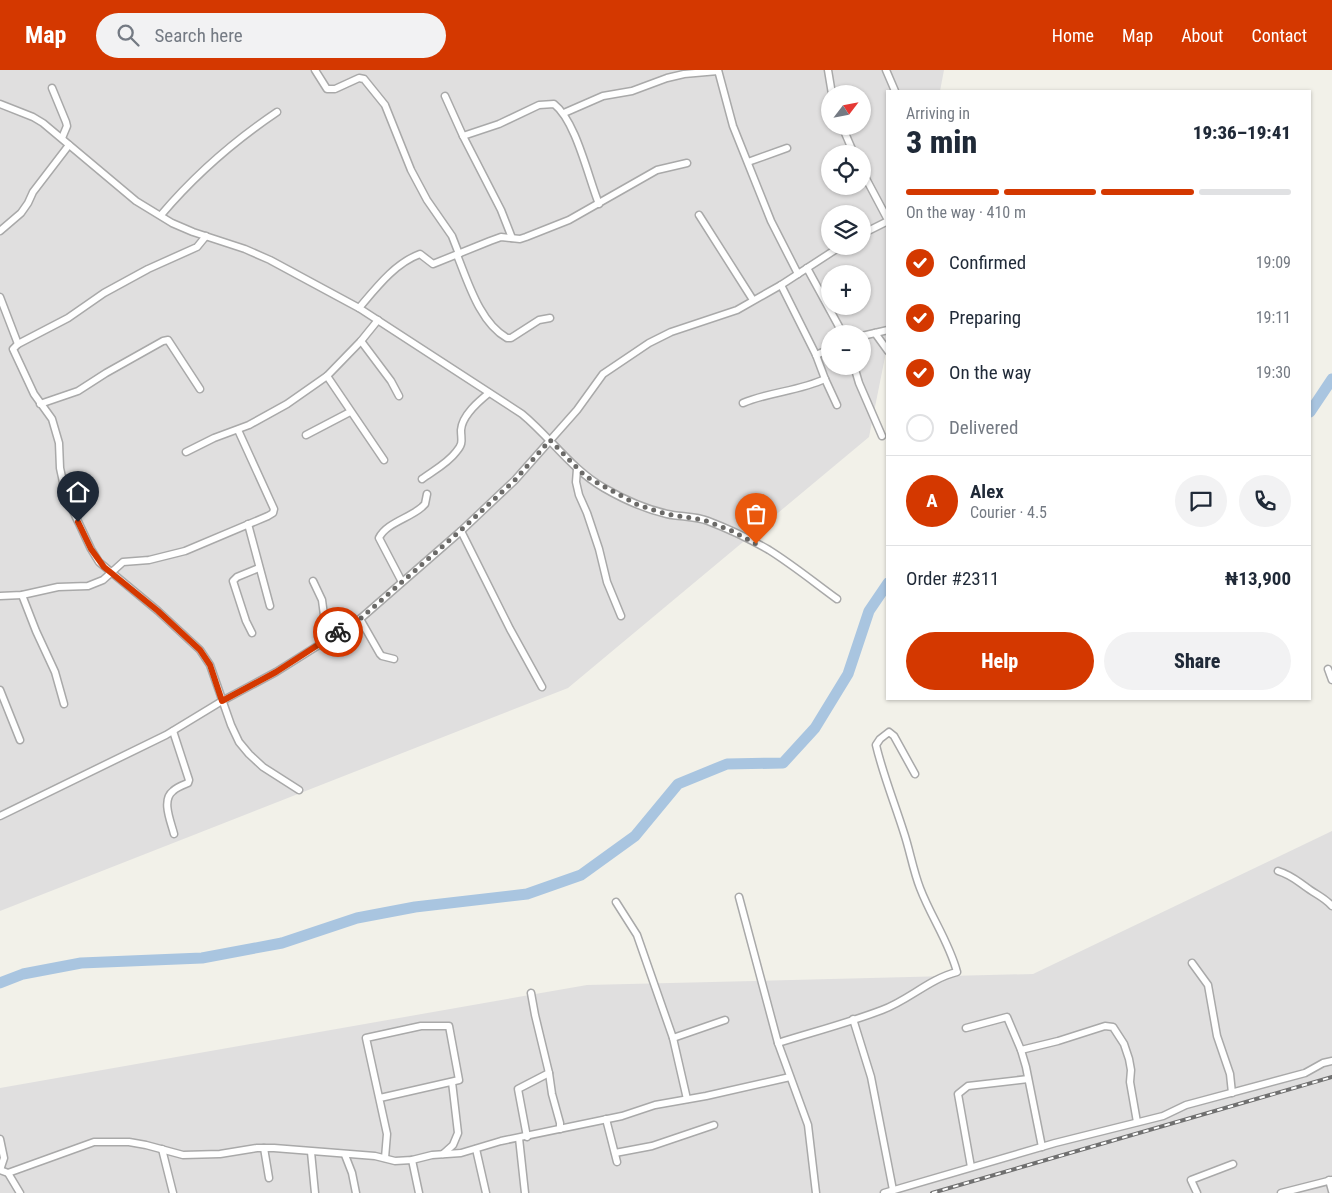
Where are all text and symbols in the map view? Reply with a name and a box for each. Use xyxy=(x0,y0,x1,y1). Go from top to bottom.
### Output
search box xyxy=(96,13,446,58)
text: Map xyxy=(25,21,66,49)
icon: search xyxy=(114,21,142,49)
text: Search here xyxy=(154,24,243,47)
text: Home xyxy=(1052,25,1094,46)
text: Map xyxy=(1122,25,1153,46)
text: About xyxy=(1181,25,1223,46)
text: Contact xyxy=(1251,25,1307,46)
north arrow xyxy=(821,85,871,135)
map controls xyxy=(821,85,871,375)
text: Arriving in xyxy=(906,104,970,123)
text: 19:36–19:41 xyxy=(1193,121,1291,144)
text: 3 min xyxy=(906,123,977,161)
button: locate xyxy=(821,145,871,195)
text: On the way · 410 m xyxy=(906,203,1026,222)
button: layers xyxy=(821,205,871,255)
icon: check xyxy=(906,249,934,277)
text: Confirmed xyxy=(949,251,1026,274)
text: 19:09 xyxy=(1256,253,1291,272)
button: + xyxy=(821,265,871,315)
icon: check xyxy=(906,304,934,332)
text: Preparing xyxy=(949,306,1021,329)
text: 19:11 xyxy=(1256,308,1291,327)
button: − xyxy=(821,325,871,375)
icon: check xyxy=(906,359,934,387)
text: On the way xyxy=(949,361,1031,384)
text: 19:30 xyxy=(1256,363,1291,382)
text: Delivered xyxy=(949,416,1018,439)
pin xyxy=(57,471,99,522)
button: chat xyxy=(1175,475,1227,527)
button: phone xyxy=(1239,475,1291,527)
icon: home xyxy=(64,478,92,506)
text: Alex xyxy=(970,480,1004,503)
text: A xyxy=(926,489,938,512)
pin xyxy=(735,493,777,544)
icon: bag xyxy=(742,500,770,528)
text: Courier · 4.5 xyxy=(970,503,1047,522)
text: Order #2311 xyxy=(906,567,999,590)
text: ₦13,900 xyxy=(1225,567,1291,590)
courier xyxy=(313,607,363,657)
icon: bike xyxy=(324,618,352,646)
button: Help xyxy=(906,632,1094,690)
button: Share xyxy=(1104,632,1291,690)

